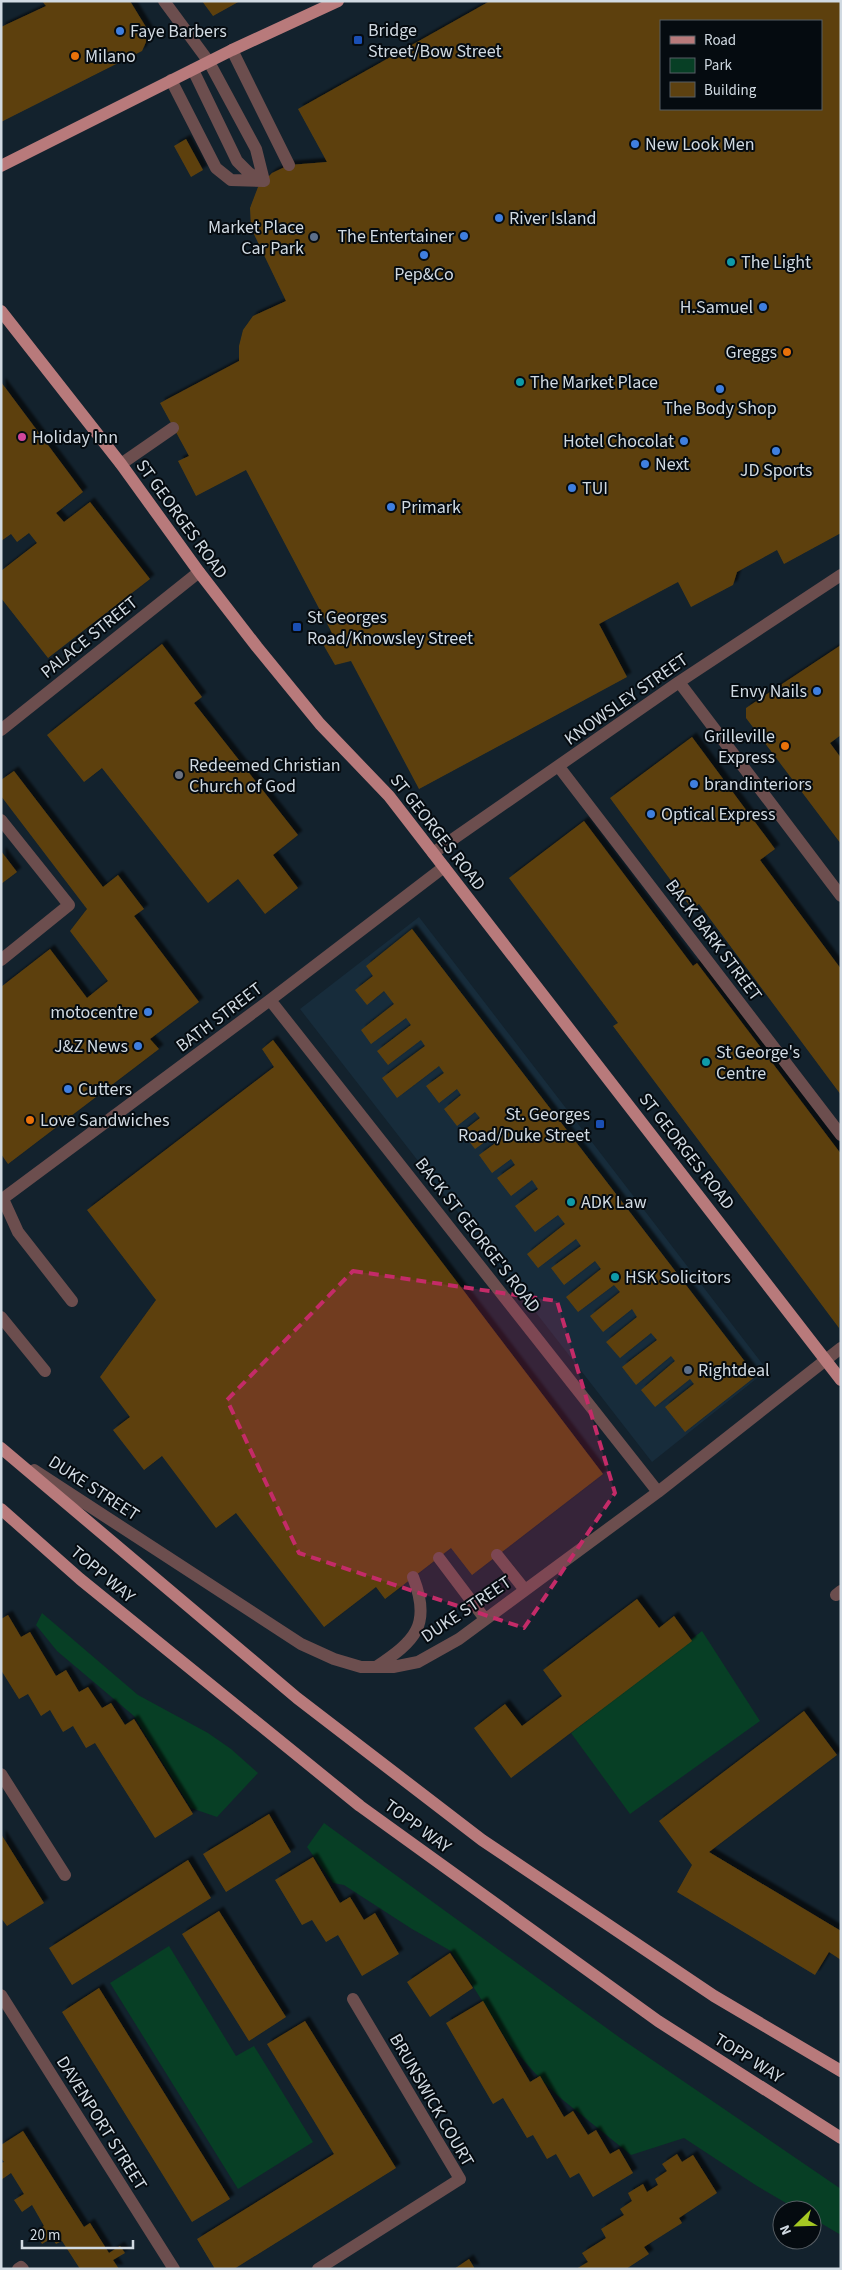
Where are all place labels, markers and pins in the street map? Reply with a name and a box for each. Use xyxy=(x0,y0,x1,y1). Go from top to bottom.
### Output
place label: Bridge Street/Bow Street xyxy=(368,18,502,64)
place label: Faye Barbers xyxy=(130,19,227,44)
marker: Faye Barbers xyxy=(114,25,126,37)
marker: Bridge Street/Bow Street xyxy=(352,34,364,46)
place label: Milano xyxy=(85,44,136,69)
marker: Milano xyxy=(69,50,81,62)
place label: New Look Men xyxy=(645,132,755,157)
marker: New Look Men xyxy=(629,138,641,150)
place label: River Island xyxy=(509,206,597,231)
marker: River Island xyxy=(493,212,505,224)
place label: Market Place Car Park xyxy=(208,215,304,261)
place label: The Entertainer xyxy=(337,224,455,249)
marker: The Entertainer xyxy=(458,230,470,242)
marker: Market Place Car Park xyxy=(308,231,320,243)
marker: Pep&Co xyxy=(418,249,430,261)
place label: The Light xyxy=(741,250,811,275)
marker: The Light xyxy=(725,256,737,268)
place label: Pep&Co xyxy=(394,262,454,287)
place label: H.Samuel xyxy=(680,295,753,320)
marker: H.Samuel xyxy=(757,301,769,313)
place label: Greggs xyxy=(725,340,777,365)
marker: Greggs xyxy=(781,346,793,358)
place label: The Market Place xyxy=(530,370,658,395)
marker: The Market Place xyxy=(514,376,526,388)
marker: The Body Shop xyxy=(714,383,726,395)
place label: The Body Shop xyxy=(663,396,777,421)
place label: Holiday Inn xyxy=(32,425,118,450)
place label: Hotel Chocolat xyxy=(563,429,674,454)
marker: Holiday Inn xyxy=(16,431,28,443)
marker: Hotel Chocolat xyxy=(678,435,690,447)
marker: JD Sports xyxy=(770,445,782,457)
place label: Next xyxy=(655,452,689,477)
marker: Next xyxy=(639,458,651,470)
place label: JD Sports xyxy=(740,458,812,483)
place label: TUI xyxy=(582,476,608,501)
marker: TUI xyxy=(566,482,578,494)
place label: Primark xyxy=(401,495,461,520)
marker: Primark xyxy=(385,501,397,513)
place label: St Georges Road/Knowsley Street xyxy=(307,605,473,651)
marker: St Georges Road/Knowsley Street xyxy=(291,621,303,633)
place label: Envy Nails xyxy=(730,679,807,704)
marker: Envy Nails xyxy=(811,685,823,697)
place label: Grilleville Express xyxy=(704,724,775,770)
marker: Grilleville Express xyxy=(779,740,791,752)
place label: Redeemed Christian Church of God xyxy=(189,753,341,799)
marker: Redeemed Christian Church of God xyxy=(173,769,185,781)
place label: brandinteriors xyxy=(704,772,812,797)
marker: brandinteriors xyxy=(688,778,700,790)
place label: Optical Express xyxy=(661,802,775,827)
marker: Optical Express xyxy=(645,808,657,820)
place label: motocentre xyxy=(50,1000,138,1025)
marker: motocentre xyxy=(142,1006,154,1018)
place label: J&Z News xyxy=(54,1034,128,1059)
marker: J&Z News xyxy=(132,1040,144,1052)
place label: St George's Centre xyxy=(716,1040,800,1086)
marker: St George's Centre xyxy=(700,1056,712,1068)
place label: Cutters xyxy=(78,1077,132,1102)
marker: Cutters xyxy=(62,1083,74,1095)
place label: St. Georges Road/Duke Street xyxy=(458,1102,590,1148)
place label: Love Sandwiches xyxy=(40,1108,169,1133)
marker: Love Sandwiches xyxy=(24,1114,36,1126)
marker: St. Georges Road/Duke Street xyxy=(594,1118,606,1130)
place label: ADK Law xyxy=(581,1190,647,1215)
marker: ADK Law xyxy=(565,1196,577,1208)
place label: HSK Solicitors xyxy=(625,1265,731,1290)
marker: HSK Solicitors xyxy=(609,1271,621,1283)
place label: Rightdeal xyxy=(698,1358,770,1383)
marker: Rightdeal xyxy=(682,1364,694,1376)

